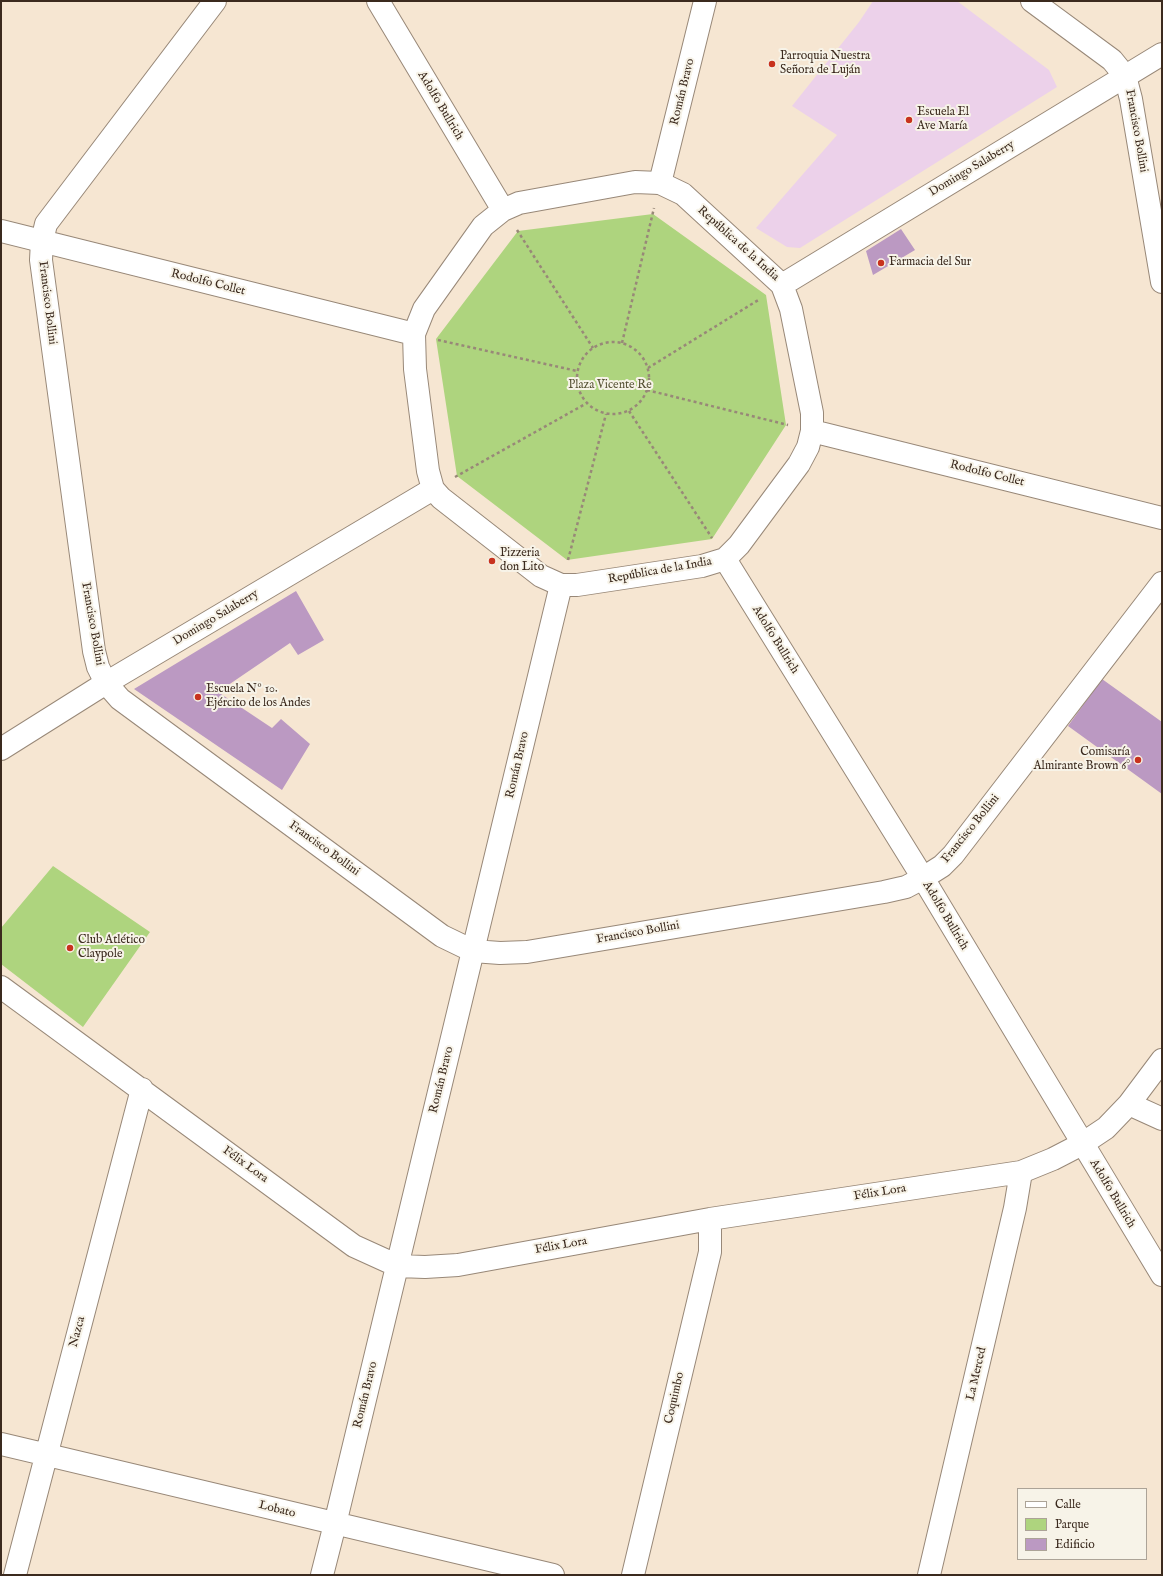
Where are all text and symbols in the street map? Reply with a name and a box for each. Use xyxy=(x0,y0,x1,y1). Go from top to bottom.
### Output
place label: Parroquia Nuestra Señora de Luján xyxy=(780,50,870,78)
street label: Román Bravo xyxy=(668,57,698,127)
marker: Parroquia Nuestra Señora de Luján xyxy=(767,59,777,69)
street label: Adolfo Bullrich xyxy=(414,69,466,143)
street label: Francisco Bollini xyxy=(1122,88,1150,174)
place label: Escuela El Ave María xyxy=(917,106,969,134)
marker: Escuela El Ave María xyxy=(904,115,914,125)
street label: Domingo Salaberry xyxy=(927,138,1017,200)
street label: República de la India xyxy=(694,204,782,284)
place label: Farmacia del Sur xyxy=(889,256,971,270)
marker: Farmacia del Sur xyxy=(876,258,886,268)
street label: Francisco Bollini xyxy=(35,260,59,346)
street label: Rodolfo Collet xyxy=(169,267,247,299)
park label: Plaza Vicente Re xyxy=(568,379,652,393)
street label: Rodolfo Collet xyxy=(948,458,1026,490)
place label: Pizzeria don Lito xyxy=(500,547,544,575)
street label: República de la India xyxy=(607,555,713,587)
marker: Pizzeria don Lito xyxy=(487,556,497,566)
street label: Francisco Bollini xyxy=(78,581,106,667)
street label: Domingo Salaberry xyxy=(171,587,261,649)
street label: Adolfo Bullrich xyxy=(748,603,802,677)
place label: Escuela Nº 10. Ejército de los Andes xyxy=(206,683,310,711)
marker: Escuela Nº 10. Ejército de los Andes xyxy=(193,692,203,702)
street label: Román Bravo xyxy=(503,730,533,800)
place label: Comisaría Almirante Brown 6° xyxy=(1033,746,1130,774)
marker: Comisaría Almirante Brown 6° xyxy=(1133,755,1143,765)
street label: Francisco Bollini xyxy=(939,792,1003,866)
street label: Francisco Bollini xyxy=(286,818,362,880)
street label: Adolfo Bullrich xyxy=(919,879,971,953)
street label: Francisco Bollini xyxy=(595,919,681,947)
place label: Club Atlético Claypole xyxy=(78,934,145,962)
marker: Club Atlético Claypole xyxy=(65,943,75,953)
street label: Román Bravo xyxy=(427,1045,457,1115)
street label: Félix Lora xyxy=(219,1144,271,1186)
street label: Adolfo Bullrich xyxy=(1086,1157,1138,1231)
street label: Félix Lora xyxy=(853,1182,907,1204)
street label: Félix Lora xyxy=(534,1234,588,1258)
street label: Nazca xyxy=(67,1315,89,1349)
street label: La Merced xyxy=(964,1346,990,1402)
street label: Román Bravo xyxy=(351,1360,381,1430)
street label: Coquimbo xyxy=(662,1371,688,1425)
legend xyxy=(1017,1488,1147,1560)
text: Calle xyxy=(1055,1497,1081,1512)
street label: Lobato xyxy=(257,1499,297,1521)
text: Parque xyxy=(1055,1517,1089,1532)
text: Edificio xyxy=(1055,1537,1095,1552)

